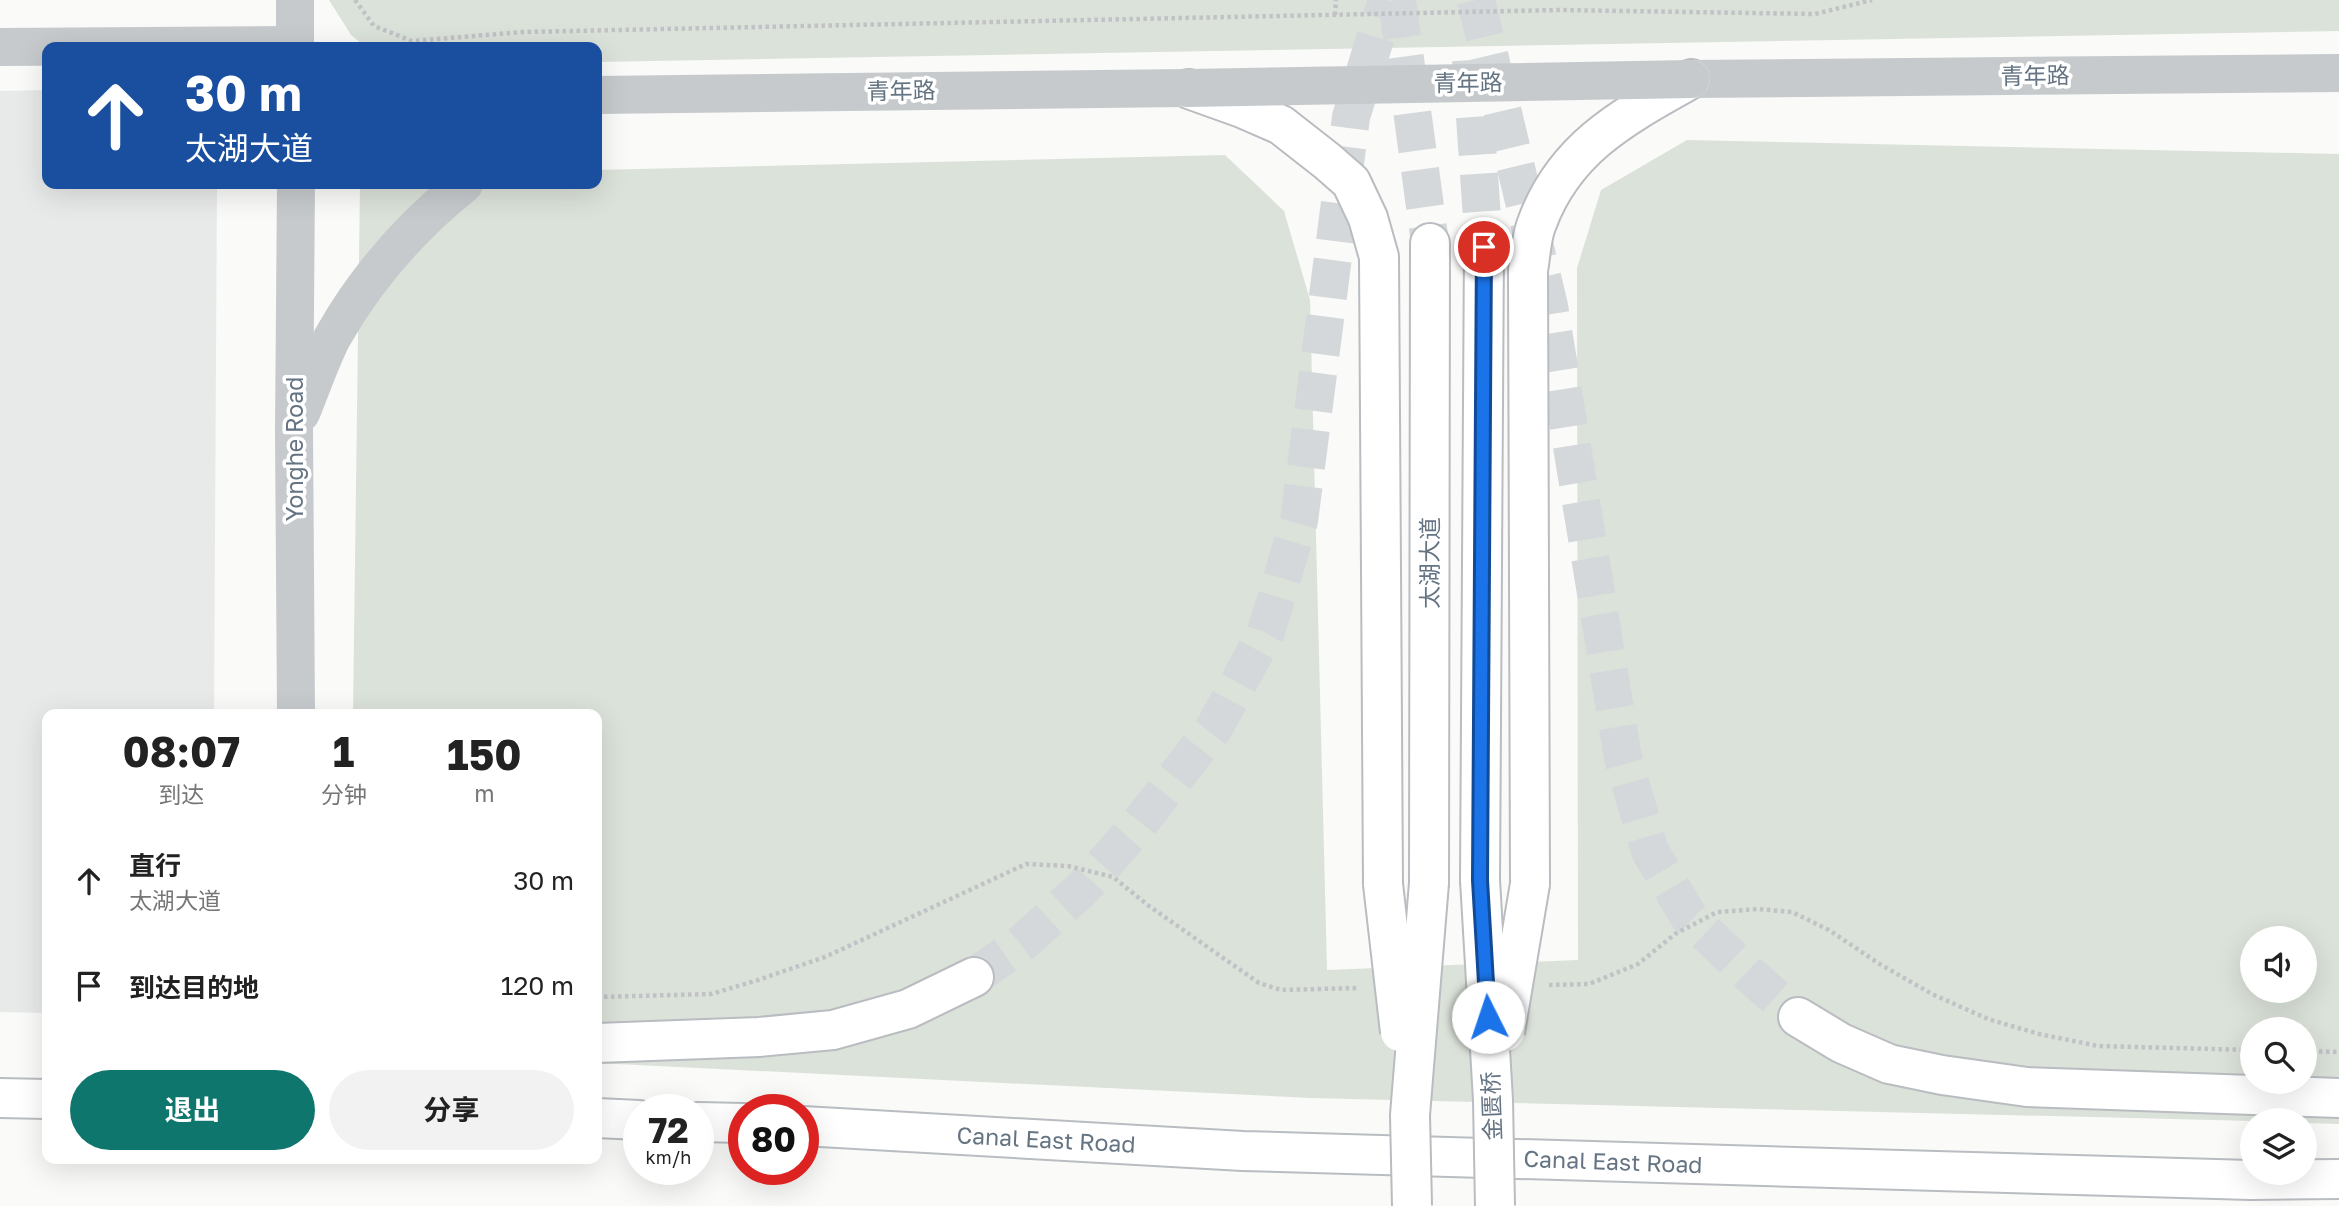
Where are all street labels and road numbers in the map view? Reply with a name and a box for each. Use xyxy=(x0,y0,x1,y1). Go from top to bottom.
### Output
street label: 青年路 xyxy=(2000,60,2070,90)
street label: 青年路 xyxy=(1433,67,1503,97)
street label: 青年路 xyxy=(866,75,936,105)
street label: Yonghe Road xyxy=(280,377,308,521)
street label: 太湖大道 xyxy=(1415,517,1443,609)
street label: 金匮桥 xyxy=(1476,1071,1506,1141)
street label: Canal East Road xyxy=(956,1120,1136,1158)
street label: Canal East Road xyxy=(1523,1144,1703,1178)

